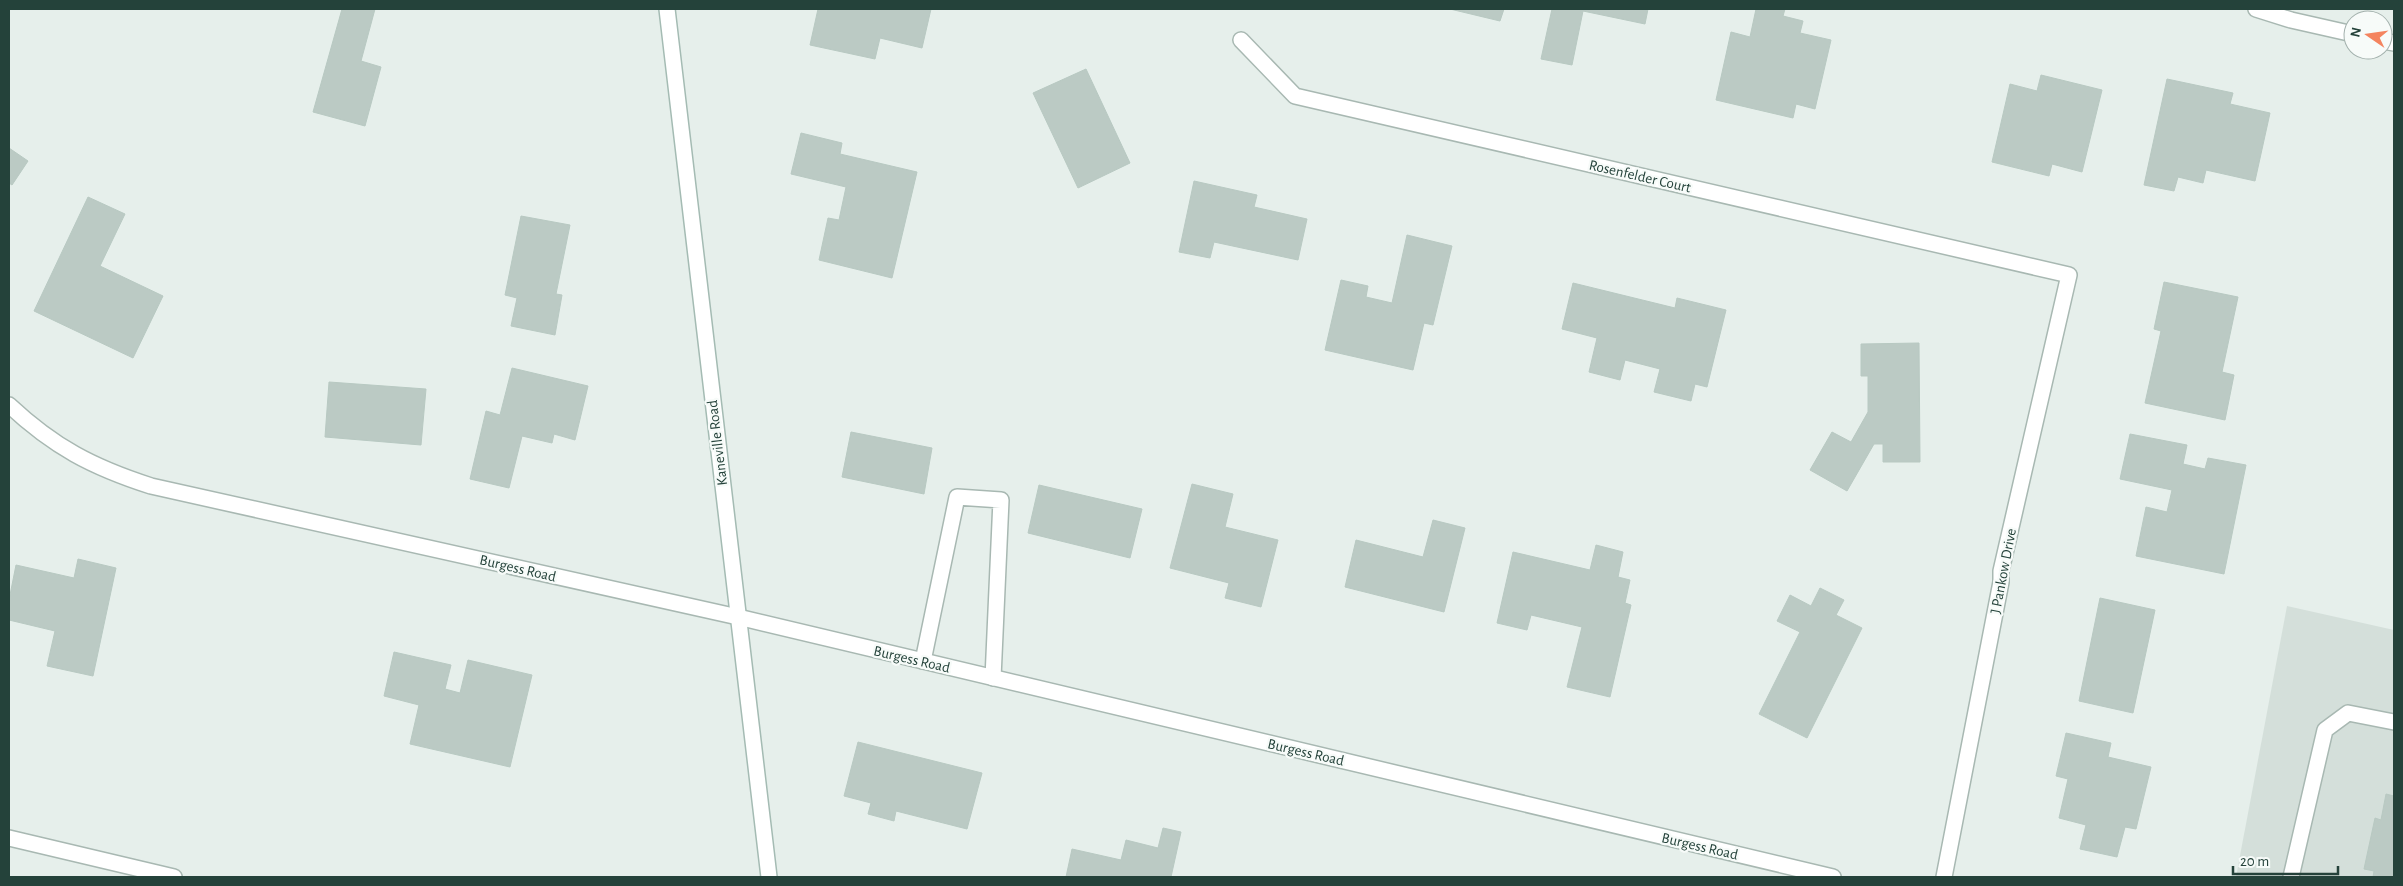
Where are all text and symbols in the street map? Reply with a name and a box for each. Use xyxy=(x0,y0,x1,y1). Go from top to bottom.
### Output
north arrow xyxy=(2343,10,2393,60)
text: N xyxy=(2348,26,2364,39)
street label: Rosenfelder Court xyxy=(1587,157,1692,196)
street label: Kaneville Road xyxy=(705,399,730,487)
street label: J Pankow Drive xyxy=(1988,527,2019,615)
street label: Burgess Road xyxy=(478,552,558,585)
street label: Burgess Road xyxy=(872,643,952,676)
street label: Burgess Road xyxy=(1266,736,1346,769)
street label: Burgess Road xyxy=(1660,830,1740,863)
scale bar xyxy=(2233,844,2338,876)
text: 20 m xyxy=(2240,854,2269,869)

